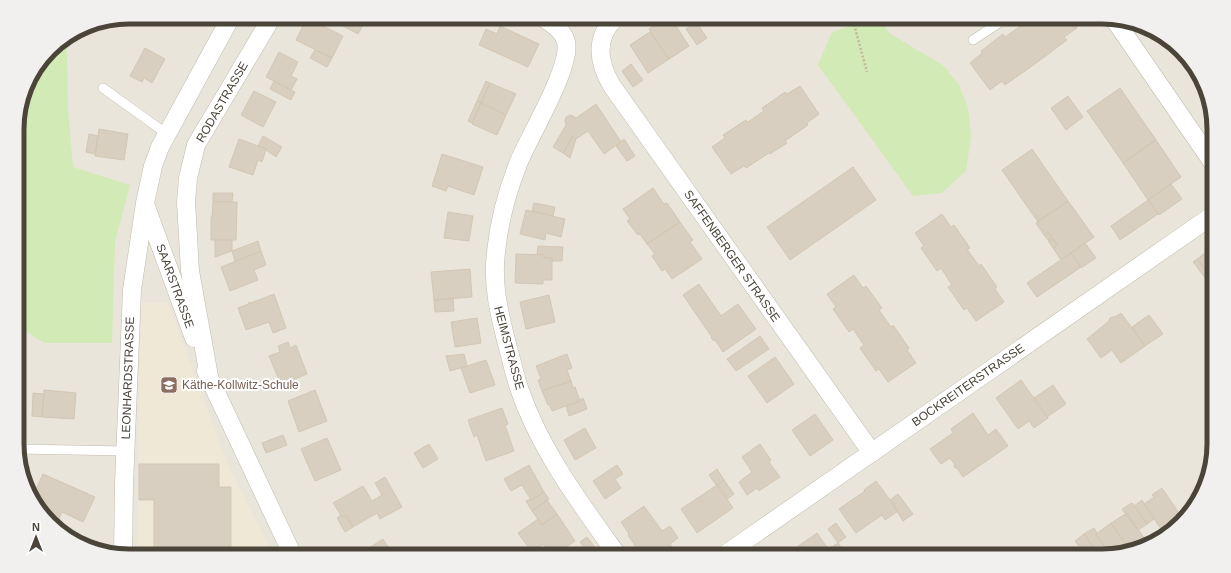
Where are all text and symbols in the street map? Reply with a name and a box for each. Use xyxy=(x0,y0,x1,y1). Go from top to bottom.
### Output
street label: RODASTRASSE xyxy=(193,59,251,145)
street label: SAFFENBERGER STRASSE xyxy=(681,188,783,324)
street label: SAARSTRASSE xyxy=(153,242,197,330)
street label: HEIMSTRASSE xyxy=(491,305,527,391)
street label: LEONHARDSTRASSE xyxy=(119,316,137,440)
street label: BOCKREITERSTRASSE xyxy=(909,341,1027,429)
school or university icon: Käthe-Kollwitz-Schule xyxy=(159,375,179,395)
place label: Käthe-Kollwitz-Schule xyxy=(182,378,299,392)
north arrow xyxy=(16,517,56,557)
text: N xyxy=(32,521,40,533)

